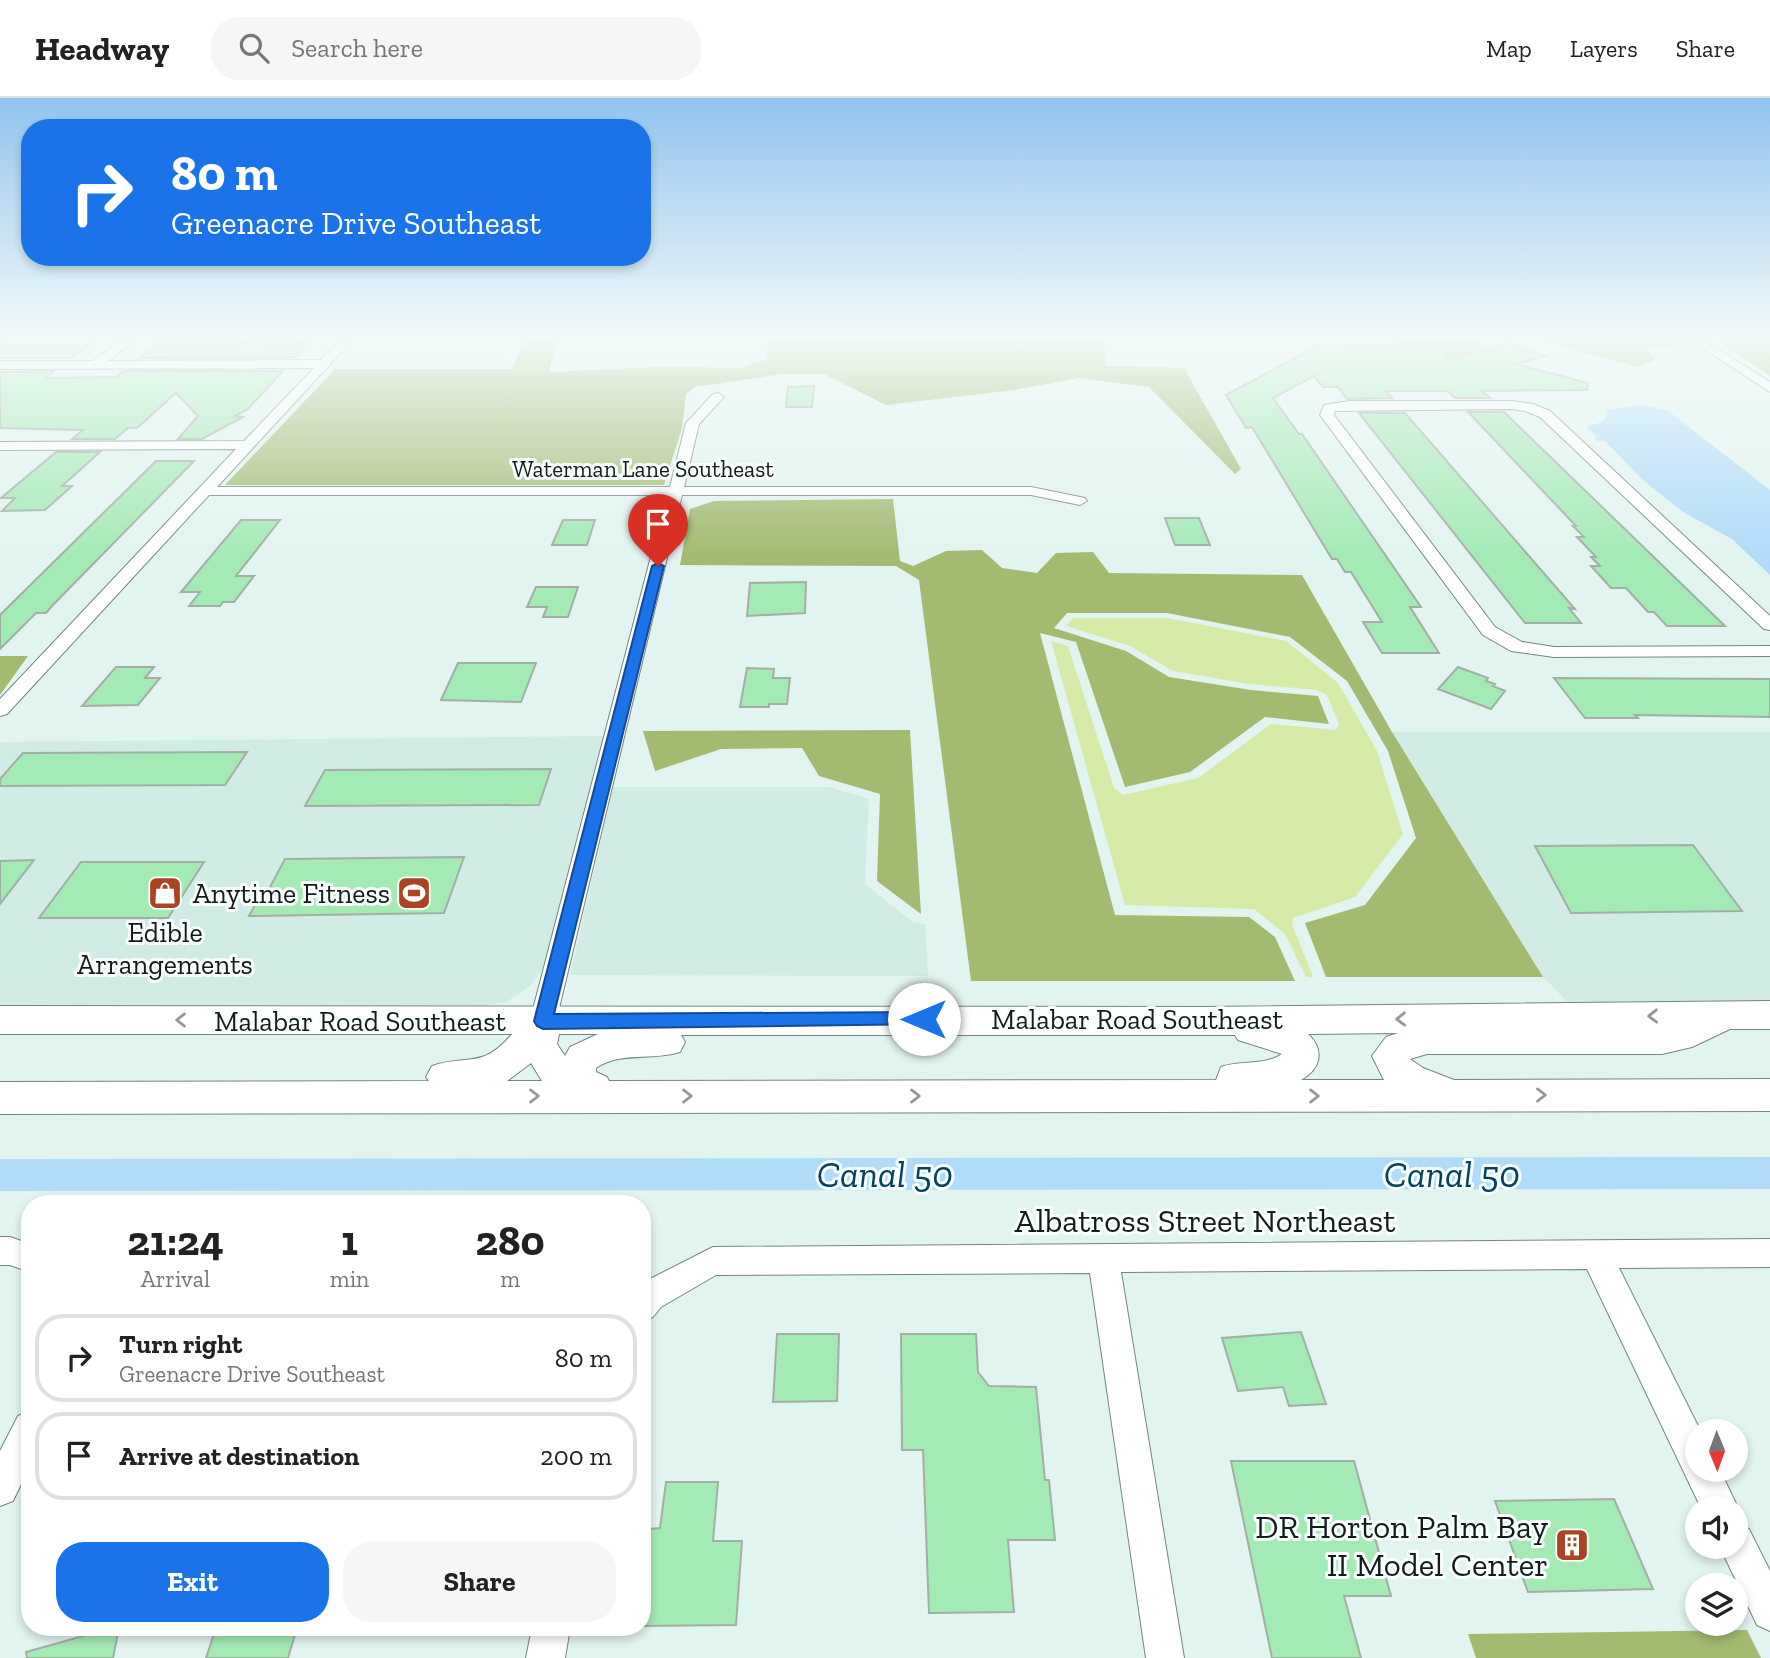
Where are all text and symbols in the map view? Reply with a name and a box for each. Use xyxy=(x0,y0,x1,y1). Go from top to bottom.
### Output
search box xyxy=(211,17,701,80)
text: Headway xyxy=(35,29,169,68)
icon: search xyxy=(235,29,273,67)
text: Search here xyxy=(291,32,423,64)
text: Map xyxy=(1486,34,1532,63)
text: Layers xyxy=(1570,34,1638,63)
text: Share xyxy=(1676,34,1735,63)
text: 80 m xyxy=(171,144,278,203)
icon: right xyxy=(56,147,147,238)
text: Greenacre Drive Southeast xyxy=(171,204,541,242)
street label: Waterman Lane Southeast xyxy=(512,455,774,483)
pin xyxy=(628,494,688,566)
icon: arrive xyxy=(639,505,677,543)
shop icon: Edible Arrangements xyxy=(146,874,184,912)
sports icon: Anytime Fitness xyxy=(395,874,433,912)
place label: Anytime Fitness xyxy=(193,877,390,910)
place label: Edible Arrangements xyxy=(77,916,253,981)
position arrow xyxy=(887,982,961,1056)
street label: Malabar Road Southeast xyxy=(991,1003,1284,1036)
street label: Malabar Road Southeast xyxy=(214,1005,507,1038)
one-way arrow xyxy=(1647,1008,1658,1024)
one-way arrow xyxy=(1395,1011,1406,1026)
one-way arrow xyxy=(175,1012,185,1028)
one-way arrow xyxy=(1536,1087,1547,1103)
one-way arrow xyxy=(529,1088,539,1104)
one-way arrow xyxy=(682,1088,693,1104)
one-way arrow xyxy=(910,1088,920,1104)
one-way arrow xyxy=(1309,1088,1319,1104)
water label: Canal 50 xyxy=(817,1152,953,1196)
water label: Canal 50 xyxy=(1384,1152,1520,1196)
street label: Albatross Street Northeast xyxy=(1015,1201,1396,1240)
text: 21:24 xyxy=(127,1215,224,1266)
text: 1 xyxy=(341,1215,358,1266)
text: 280 xyxy=(475,1215,545,1266)
text: Arrival xyxy=(141,1265,210,1293)
text: min xyxy=(330,1265,369,1293)
text: m xyxy=(500,1265,520,1293)
text: Turn right xyxy=(119,1328,242,1360)
icon: right xyxy=(60,1339,98,1377)
text: 80 m xyxy=(555,1342,612,1374)
text: Greenacre Drive Southeast xyxy=(119,1360,385,1388)
north arrow xyxy=(1685,1419,1748,1482)
map controls xyxy=(1685,1419,1748,1636)
icon: arrive xyxy=(60,1437,98,1475)
text: Arrive at destination xyxy=(119,1440,359,1472)
text: 200 m xyxy=(540,1440,612,1472)
button: sound xyxy=(1685,1496,1748,1559)
place label: DR Horton Palm Bay II Model Center xyxy=(1255,1507,1548,1584)
building icon: DR Horton Palm Bay II Model Center xyxy=(1553,1526,1591,1564)
button: Exit xyxy=(56,1542,329,1622)
button: Share xyxy=(343,1542,616,1622)
button: layers xyxy=(1685,1573,1748,1636)

